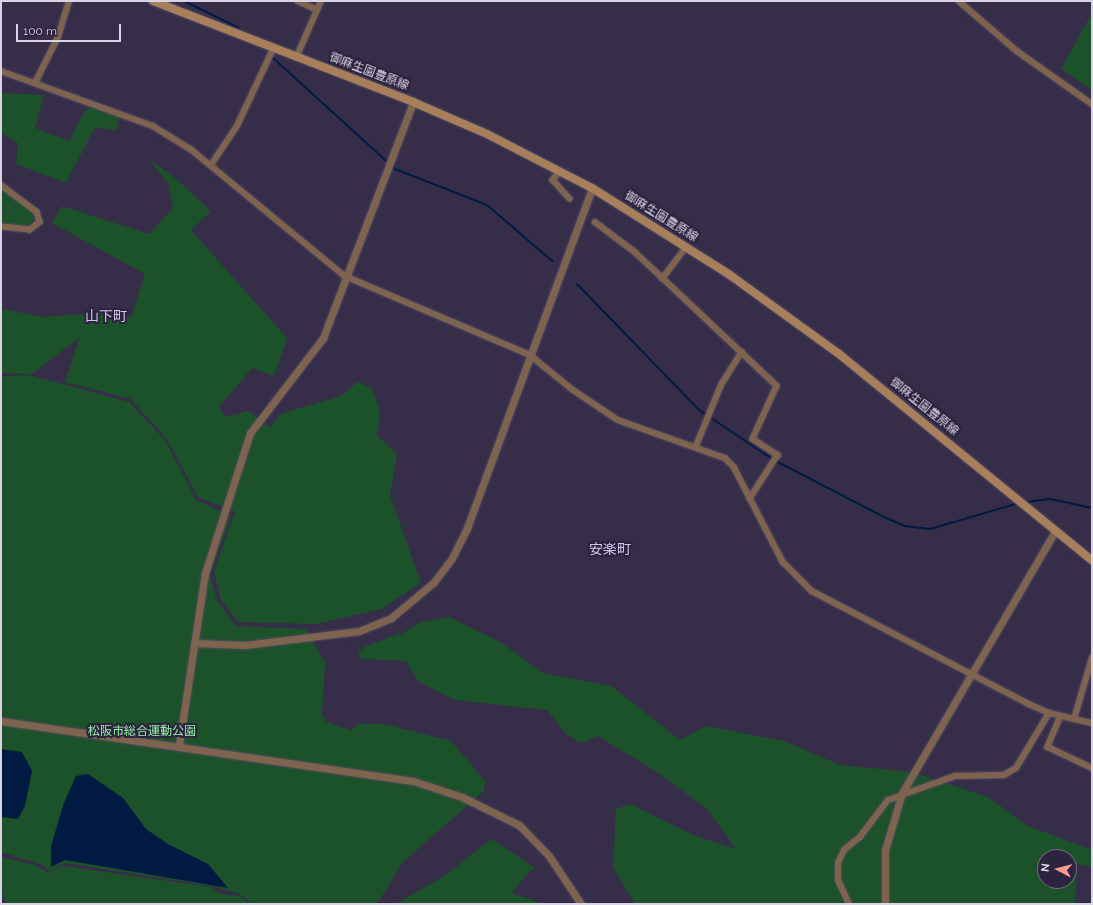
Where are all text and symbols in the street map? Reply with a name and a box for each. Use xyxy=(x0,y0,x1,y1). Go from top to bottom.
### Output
scale bar xyxy=(18,16,123,42)
text: 100 m xyxy=(23,24,57,38)
street label: 御麻生園豊原線 xyxy=(327,50,411,94)
street label: 御麻生園豊原線 xyxy=(622,189,700,245)
district label: 山下町 xyxy=(85,308,127,324)
street label: 御麻生園豊原線 xyxy=(887,375,961,439)
district label: 安楽町 xyxy=(589,541,631,557)
park label: 松阪市総合運動公園 xyxy=(88,725,196,739)
north arrow xyxy=(1037,849,1077,889)
text: N xyxy=(1039,863,1053,873)

